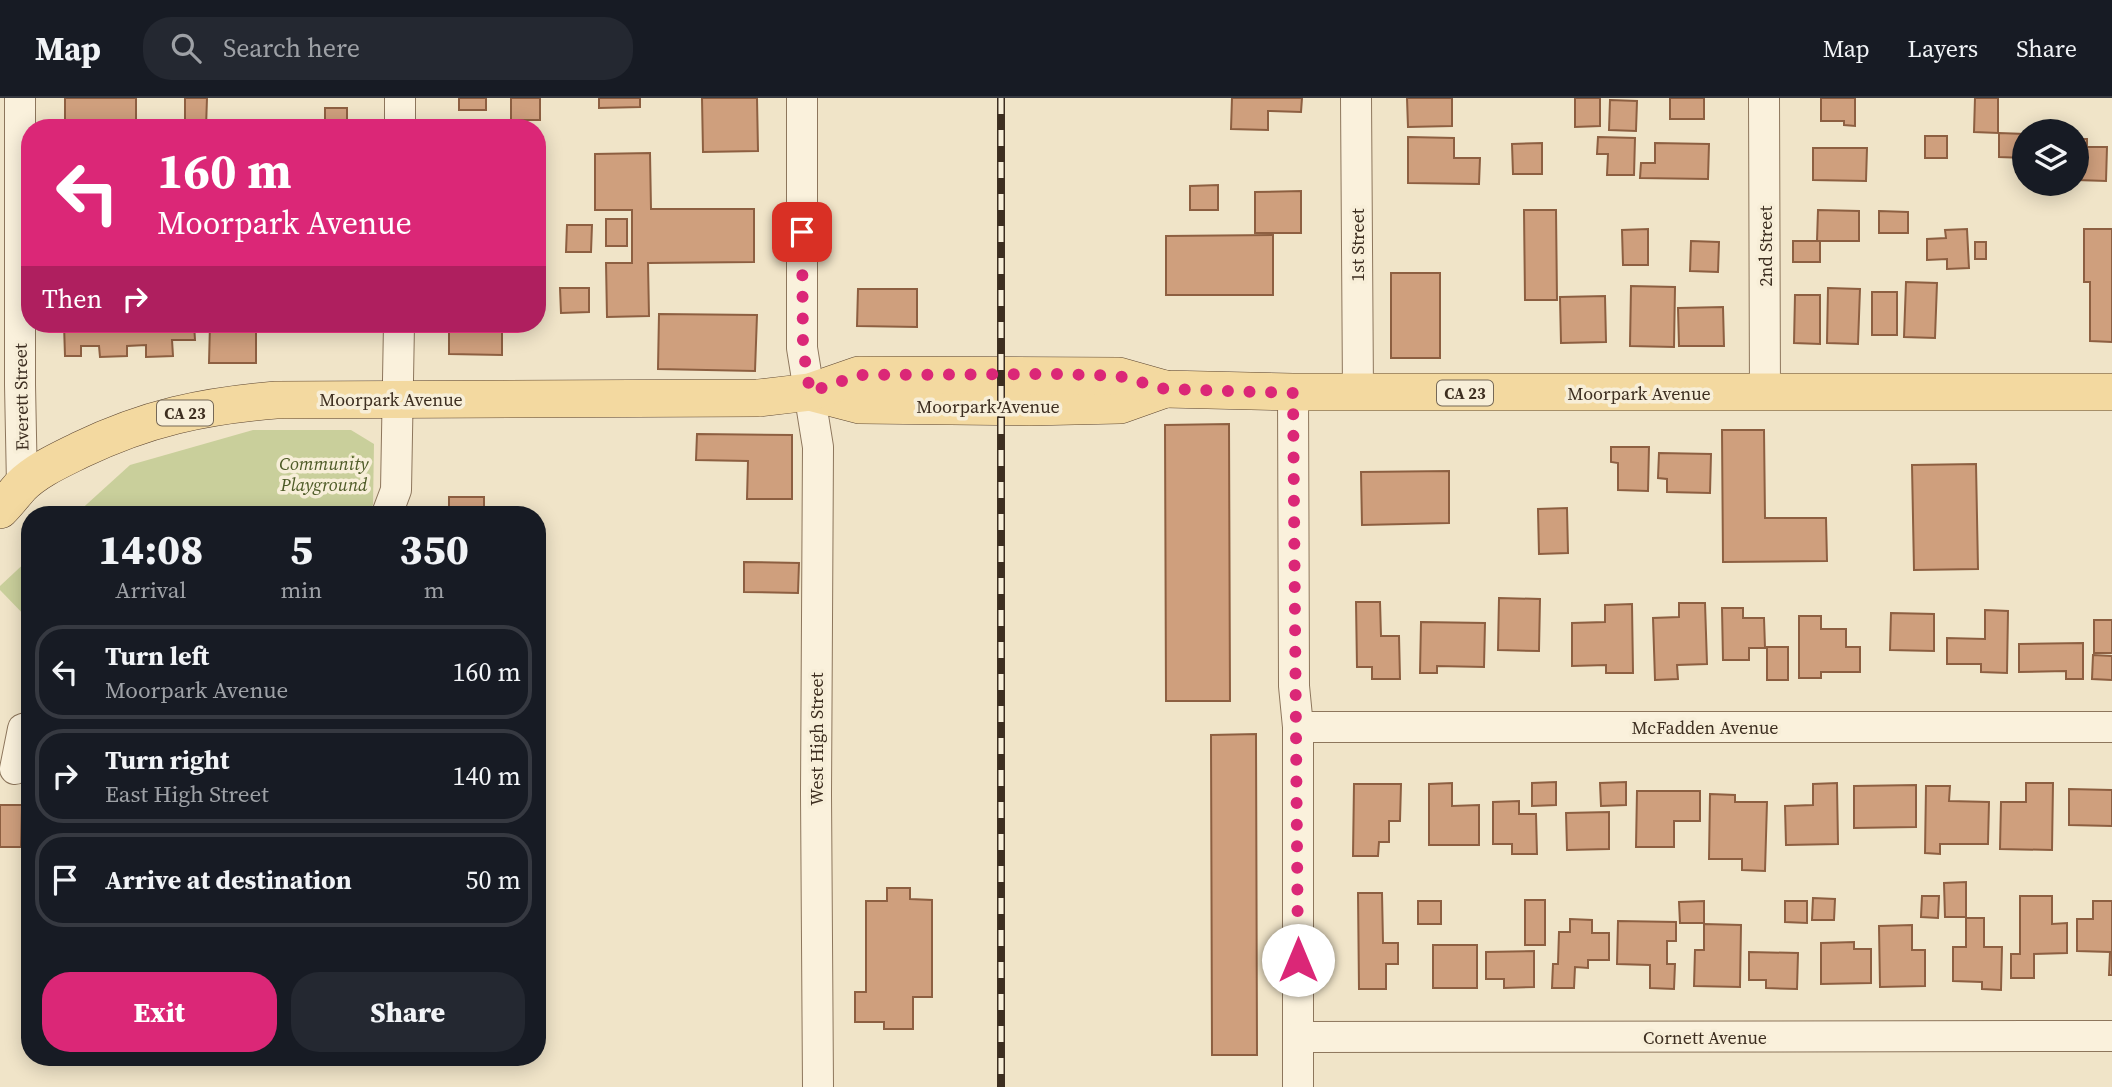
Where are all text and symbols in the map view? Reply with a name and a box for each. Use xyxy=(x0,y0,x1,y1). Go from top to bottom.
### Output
search box xyxy=(143,17,633,80)
text: Map xyxy=(35,26,101,71)
icon: search xyxy=(167,29,205,67)
text: Search here xyxy=(223,30,360,66)
text: Map xyxy=(1823,32,1870,65)
text: Layers xyxy=(1908,32,1978,65)
text: Share xyxy=(2016,32,2077,65)
map controls xyxy=(2012,119,2089,196)
button: layers xyxy=(2012,119,2089,196)
text: 160 m xyxy=(157,137,292,204)
icon: left xyxy=(42,147,133,238)
text: Moorpark Avenue xyxy=(157,201,412,245)
pin xyxy=(772,202,832,262)
street label: 2nd Street xyxy=(1753,205,1778,286)
street label: 1st Street xyxy=(1345,208,1370,282)
icon: arrive xyxy=(783,213,821,251)
icon: right xyxy=(116,280,154,318)
text: Then xyxy=(42,281,102,317)
street label: Everett Street xyxy=(8,343,34,451)
road number: CA 23 xyxy=(1437,380,1493,406)
street label: Moorpark Avenue xyxy=(1567,381,1711,406)
street label: Moorpark Avenue xyxy=(319,387,463,412)
street label: Moorpark Avenue xyxy=(916,394,1060,419)
road number: CA 23 xyxy=(157,400,213,426)
park label: Community Playground xyxy=(279,451,369,497)
text: 14:08 xyxy=(98,520,203,578)
text: 5 xyxy=(290,520,313,578)
text: 350 xyxy=(399,520,469,578)
text: Arrival xyxy=(115,574,186,606)
text: min xyxy=(281,574,322,606)
text: m xyxy=(424,574,444,606)
text: Turn left xyxy=(105,638,209,674)
icon: left xyxy=(46,653,84,691)
text: 160 m xyxy=(453,654,521,690)
street label: West High Street xyxy=(804,672,829,806)
text: Moorpark Avenue xyxy=(105,674,288,706)
street label: McFadden Avenue xyxy=(1631,715,1779,740)
text: Turn right xyxy=(105,742,229,778)
icon: right xyxy=(46,757,84,795)
text: 140 m xyxy=(453,758,521,794)
text: East High Street xyxy=(105,778,269,810)
icon: arrive xyxy=(46,861,84,899)
text: Arrive at destination xyxy=(105,862,352,898)
text: 50 m xyxy=(466,862,521,898)
position arrow xyxy=(1261,923,1335,997)
button: Exit xyxy=(42,972,277,1052)
button: Share xyxy=(291,972,525,1052)
street label: Cornett Avenue xyxy=(1643,1025,1767,1050)

